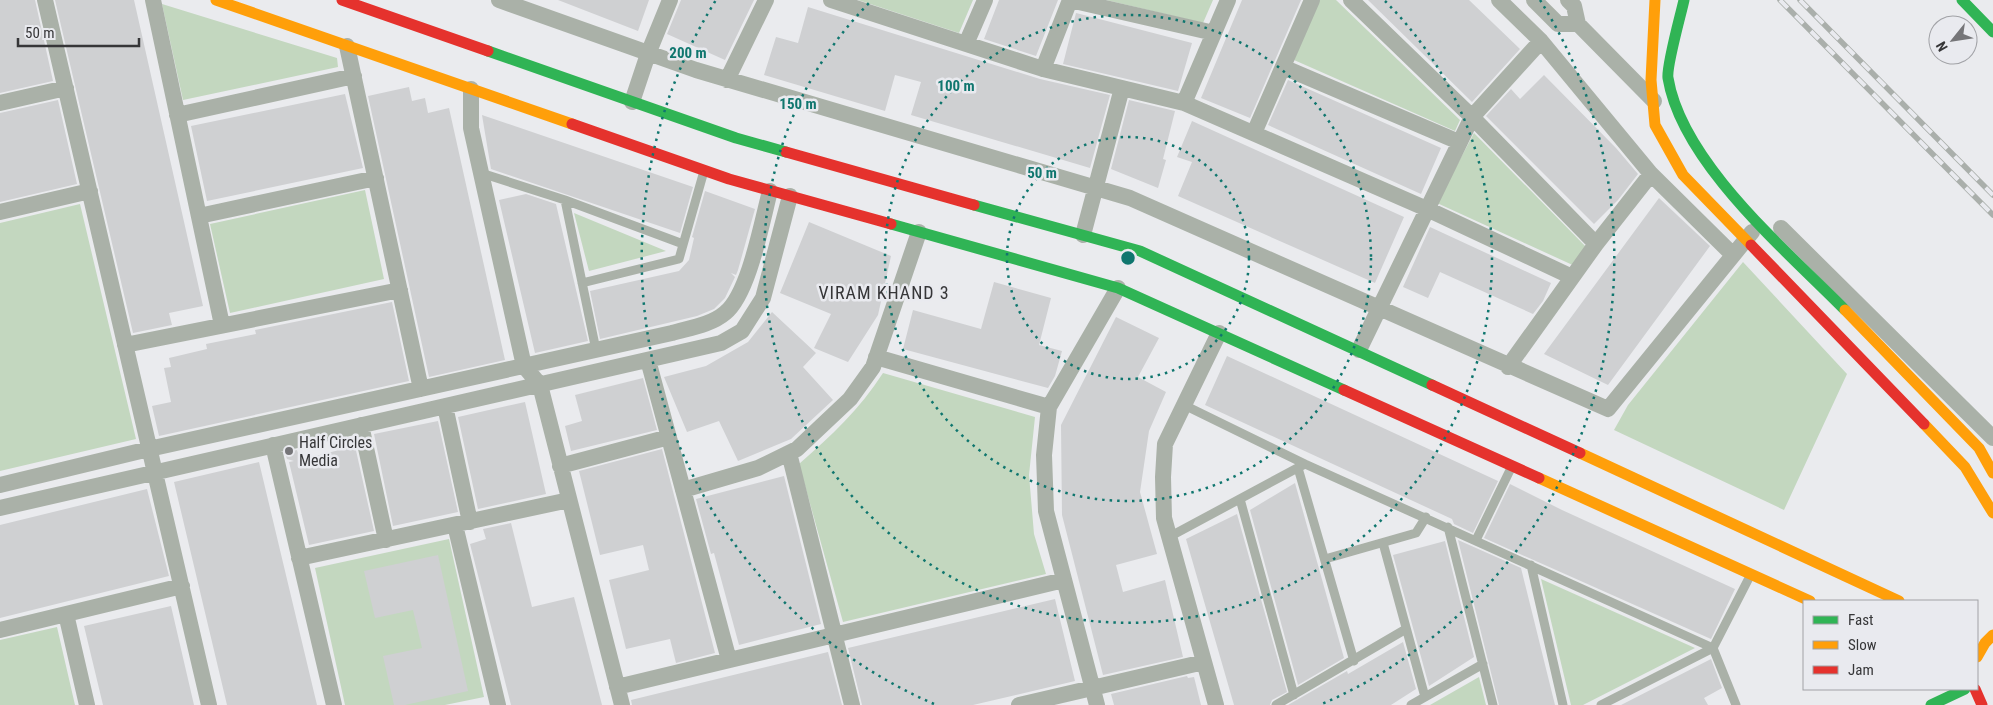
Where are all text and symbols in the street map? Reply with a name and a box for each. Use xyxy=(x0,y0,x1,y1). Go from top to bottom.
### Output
scale bar xyxy=(18,15,139,47)
north arrow xyxy=(1928,15,1978,65)
text: 50 m xyxy=(25,24,55,42)
text: N xyxy=(1933,39,1951,54)
text: 200 m xyxy=(669,44,707,62)
text: 100 m xyxy=(937,77,975,95)
text: 150 m xyxy=(779,95,817,113)
text: 50 m xyxy=(1027,164,1057,182)
centre of rings xyxy=(1119,249,1137,267)
district label: VIRAM KHAND 3 xyxy=(818,282,950,303)
place label: Half Circles Media xyxy=(299,433,372,470)
marker: Half Circles Media xyxy=(283,445,295,457)
legend xyxy=(1803,600,1978,690)
text: Fast xyxy=(1848,611,1873,629)
text: Slow xyxy=(1848,636,1877,654)
text: Jam xyxy=(1848,661,1874,679)

